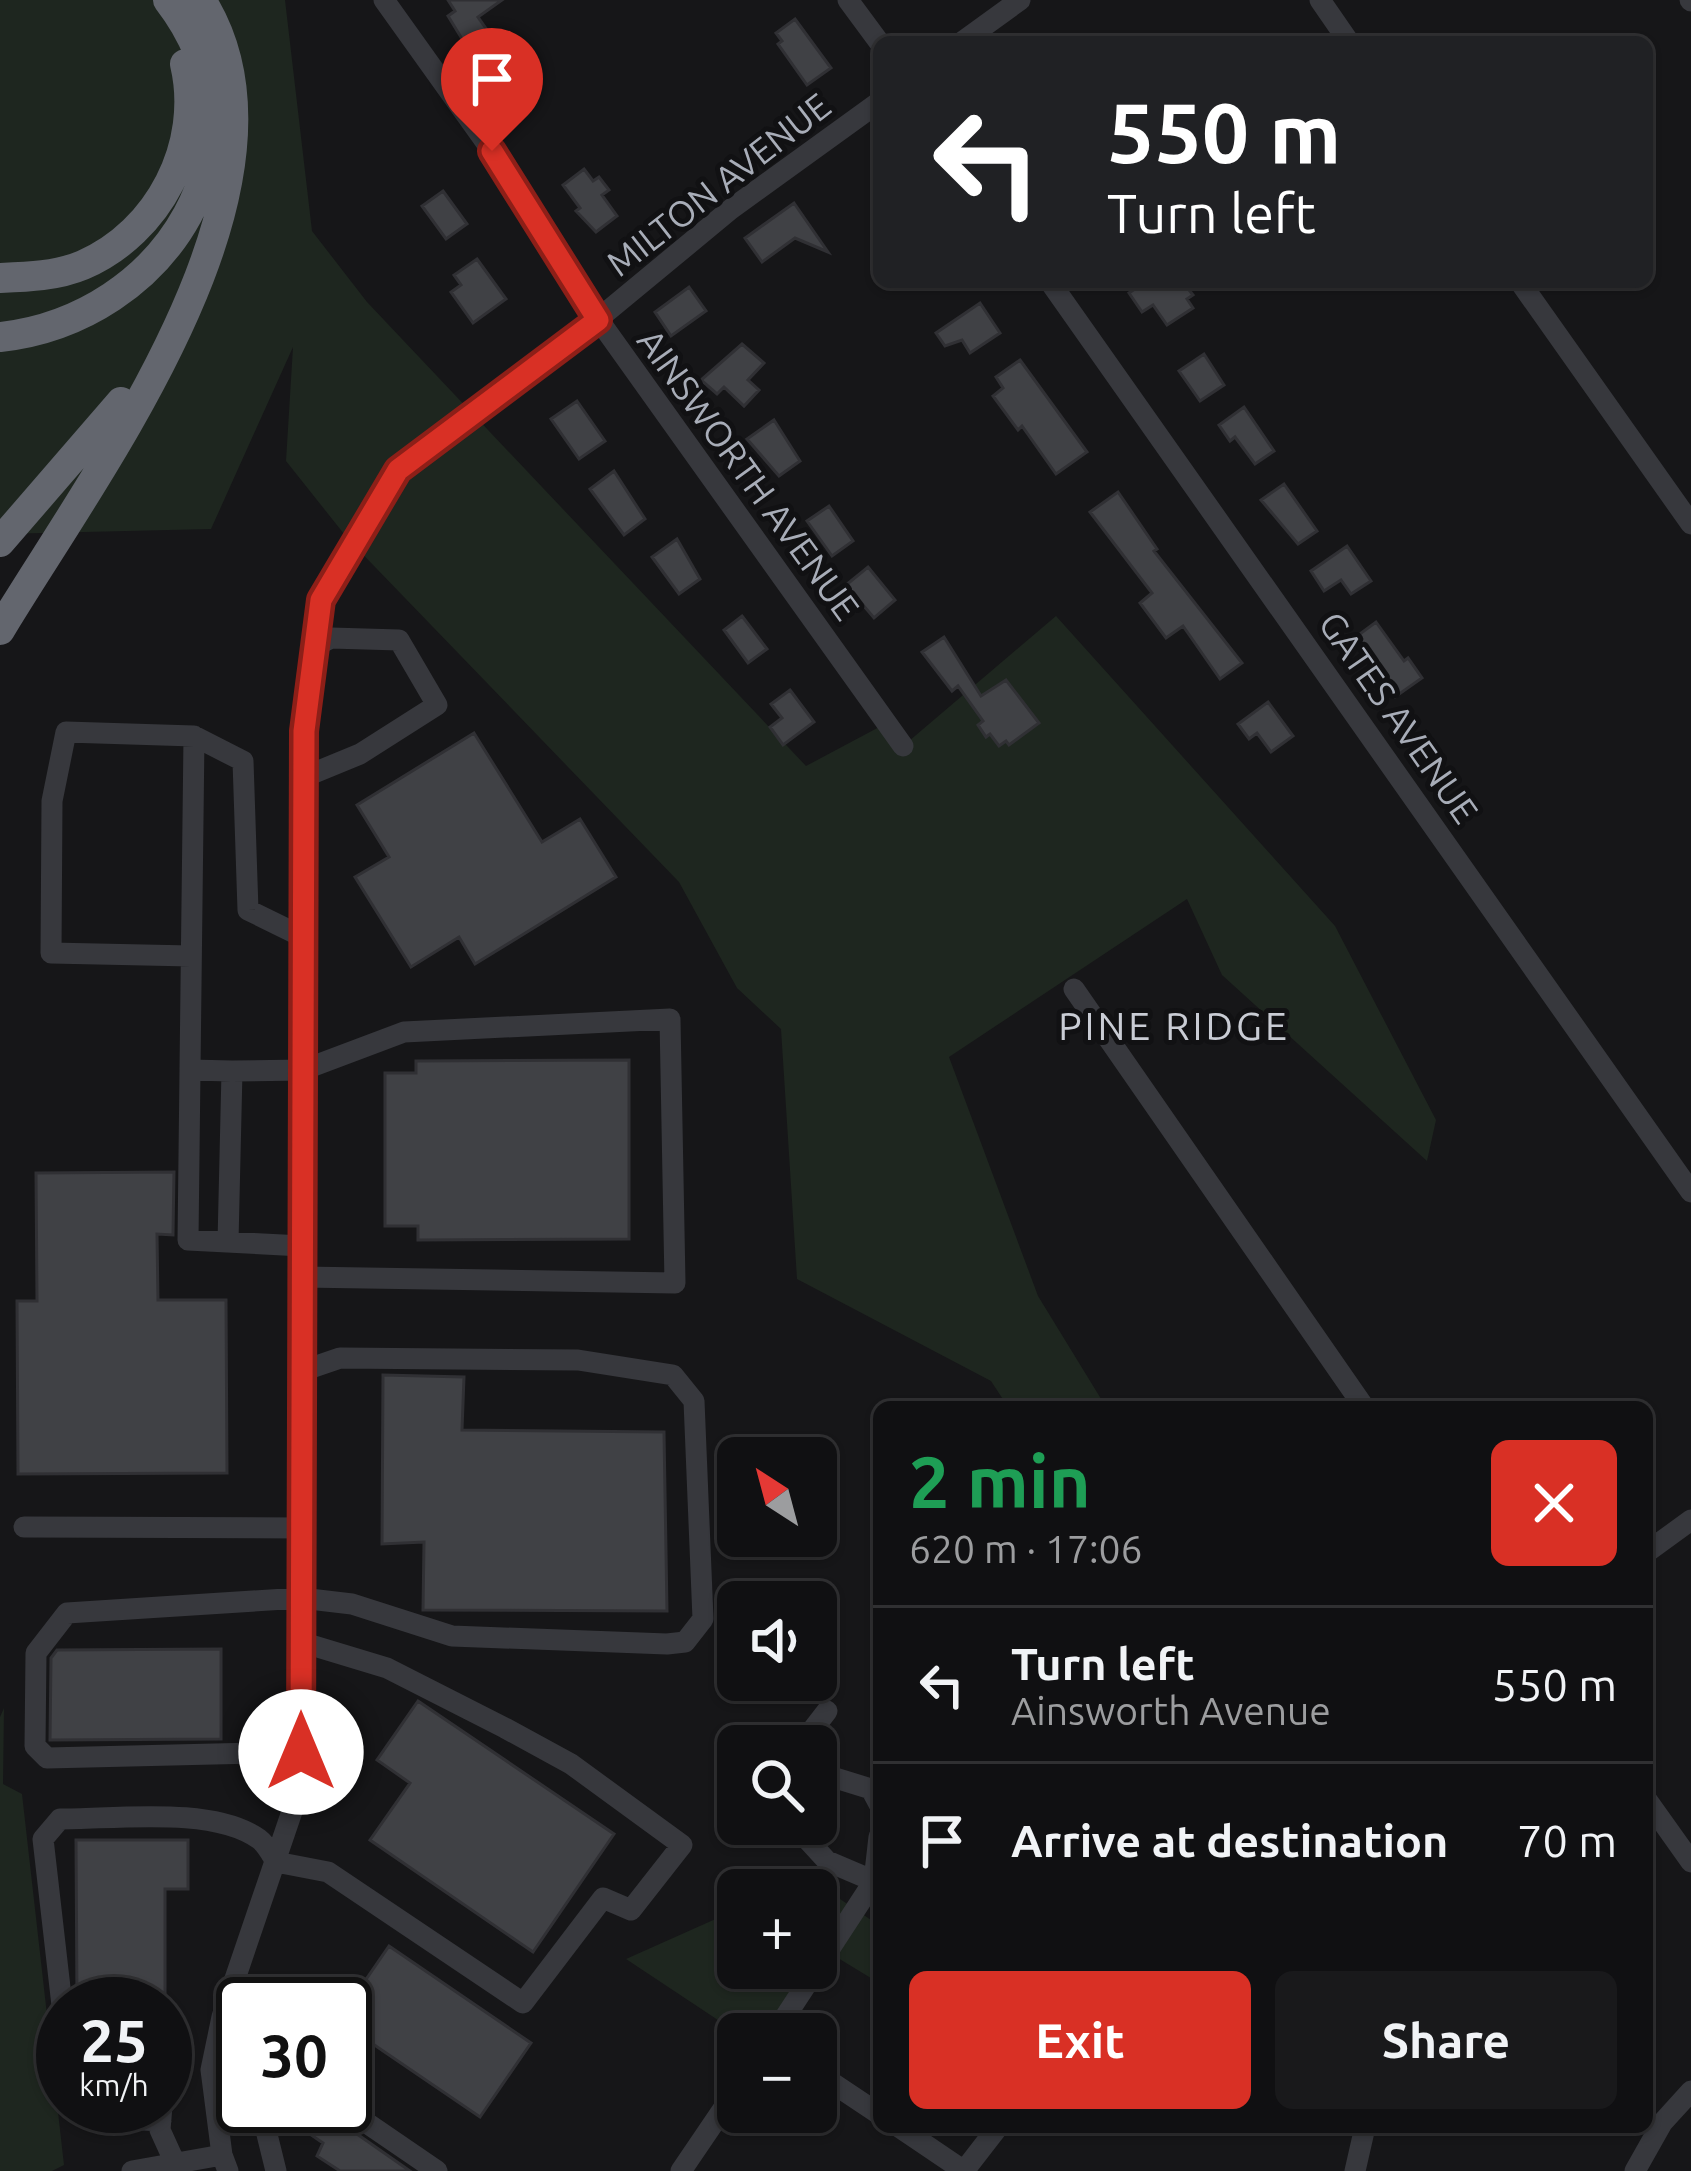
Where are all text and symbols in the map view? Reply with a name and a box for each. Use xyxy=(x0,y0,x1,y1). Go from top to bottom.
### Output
pin xyxy=(441,28,543,151)
icon: arrive xyxy=(459,46,525,112)
street label: MILTON AVENUE xyxy=(598,84,838,284)
icon: left xyxy=(909,84,1065,240)
text: 550 m xyxy=(1107,85,1341,179)
text: Turn left xyxy=(1107,183,1316,243)
street label: AINSWORTH AVENUE xyxy=(630,321,868,627)
street label: GATES AVENUE xyxy=(1311,604,1487,830)
district label: PINE RIDGE xyxy=(1058,1004,1290,1047)
north arrow xyxy=(717,1437,837,1557)
map controls xyxy=(717,1437,837,2133)
button: close xyxy=(1491,1440,1617,1566)
text: 2 min xyxy=(909,1441,1091,1522)
text: 620 m · 17:06 xyxy=(909,1527,1143,1570)
button: sound xyxy=(717,1581,837,1701)
text: Turn left xyxy=(1011,1638,1195,1689)
icon: left xyxy=(909,1652,975,1718)
text: 550 m xyxy=(1492,1659,1617,1710)
position arrow xyxy=(238,1689,364,1815)
text: Ainsworth Avenue xyxy=(1011,1689,1331,1732)
button: search xyxy=(717,1725,837,1845)
icon: arrive xyxy=(909,1808,975,1874)
text: Arrive at destination xyxy=(1011,1815,1448,1866)
text: 70 m xyxy=(1517,1815,1617,1866)
button: + xyxy=(717,1869,837,1989)
button: Exit xyxy=(909,1971,1251,2109)
button: Share xyxy=(1275,1971,1617,2109)
speed limit sign: 30 xyxy=(216,1977,372,2133)
text: 25 xyxy=(80,2006,148,2073)
button: − xyxy=(717,2013,837,2133)
text: km/h xyxy=(79,2068,149,2102)

